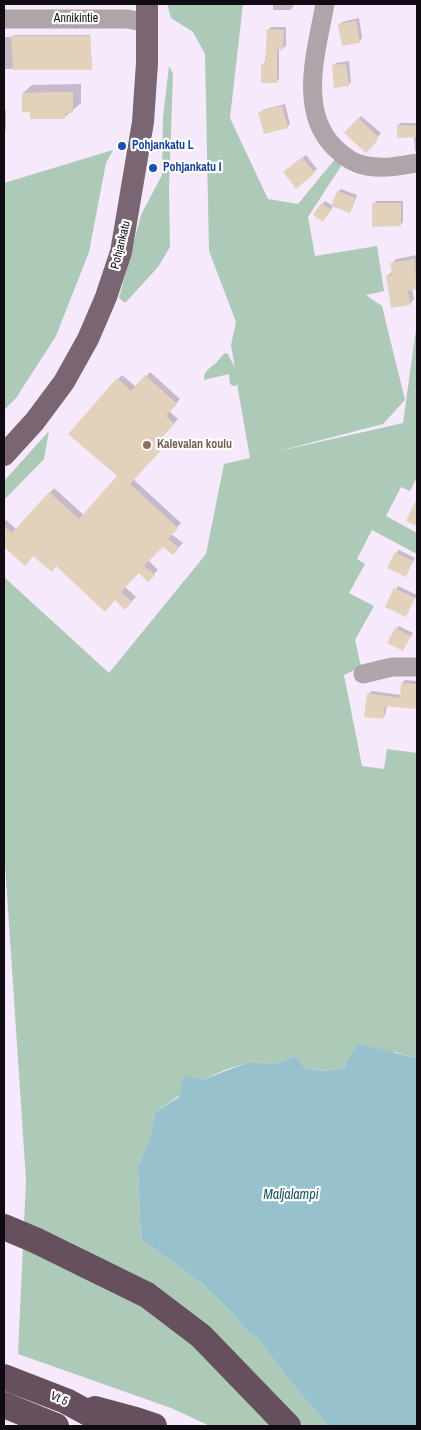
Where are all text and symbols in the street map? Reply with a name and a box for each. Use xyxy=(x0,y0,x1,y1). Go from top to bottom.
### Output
street label: Annikintie xyxy=(54,12,98,26)
place label: Pohjankatu L xyxy=(132,139,194,153)
marker: Pohjankatu L xyxy=(116,140,128,152)
place label: Pohjankatu I xyxy=(163,161,222,175)
marker: Pohjankatu I xyxy=(147,162,159,174)
street label: Pohjankatu xyxy=(108,219,134,271)
place label: Kalevalan koulu xyxy=(157,438,232,452)
marker: Kalevalan koulu xyxy=(141,439,153,451)
water label: Maljalampi xyxy=(263,1187,319,1203)
street label: Vt 5 xyxy=(48,1389,70,1409)

